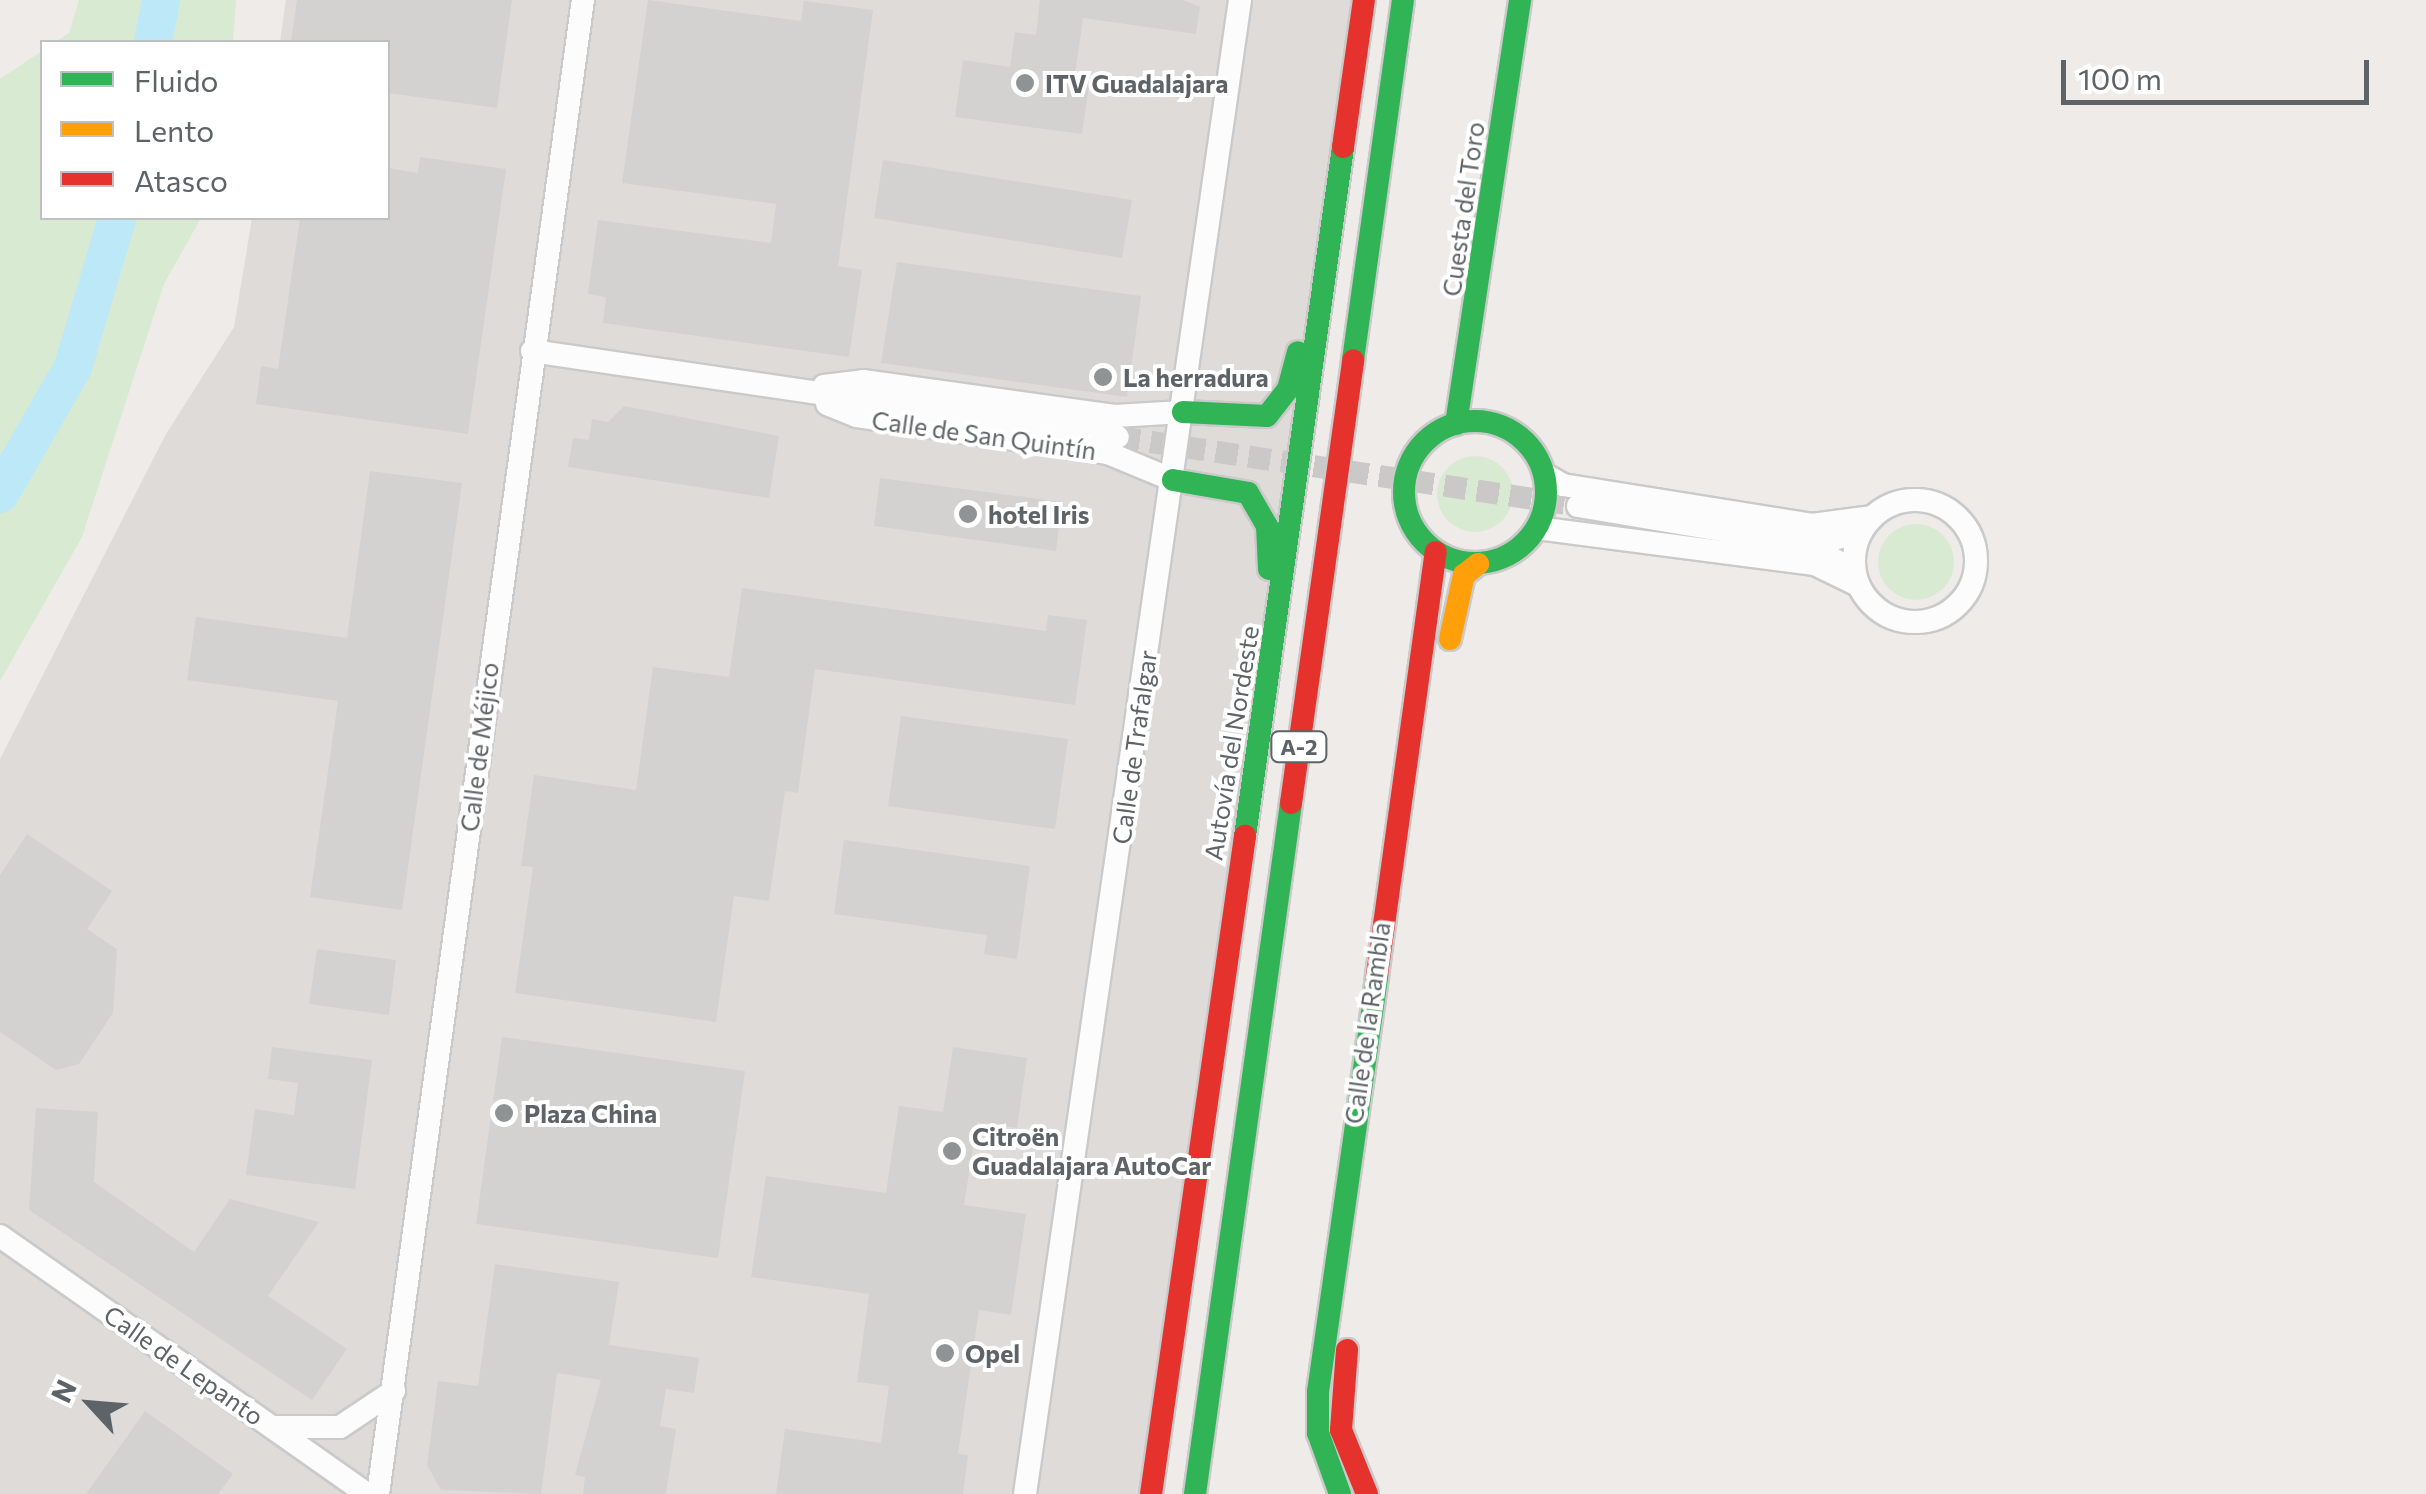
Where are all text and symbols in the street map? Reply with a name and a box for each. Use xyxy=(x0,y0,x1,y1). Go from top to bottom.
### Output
legend xyxy=(40,40,390,220)
scale bar xyxy=(2066,40,2374,102)
text: 100 m xyxy=(2078,59,2162,96)
text: Fluido xyxy=(134,61,219,98)
place label: ITV Guadalajara xyxy=(1045,68,1228,98)
marker: ITV Guadalajara xyxy=(1014,72,1036,94)
text: Lento xyxy=(134,111,214,148)
street label: Cuesta del Toro xyxy=(1436,120,1490,298)
text: Atasco xyxy=(134,161,228,198)
place label: La herradura xyxy=(1123,362,1269,392)
marker: La herradura xyxy=(1092,366,1114,388)
street label: Calle de San Quintín xyxy=(870,404,1098,466)
place label: hotel Iris xyxy=(988,499,1089,529)
marker: hotel Iris xyxy=(957,503,979,525)
street label: Autovía del Nordeste xyxy=(1198,624,1264,862)
street label: Calle de Trafalgar xyxy=(1106,648,1162,846)
street label: Calle de Méjico xyxy=(454,661,504,833)
road number: A-2 xyxy=(1269,730,1329,764)
street label: Calle de la Rambla xyxy=(1338,920,1396,1126)
place label: Plaza China xyxy=(524,1098,657,1128)
marker: Plaza China xyxy=(493,1102,515,1124)
place label: Citroën Guadalajara AutoCar xyxy=(972,1122,1212,1181)
marker: Citroën Guadalajara AutoCar xyxy=(941,1140,963,1162)
street label: Calle de Lepanto xyxy=(98,1299,270,1431)
place label: Opel xyxy=(965,1338,1020,1368)
marker: Opel xyxy=(934,1342,956,1364)
north arrow xyxy=(40,1354,140,1454)
text: N xyxy=(43,1374,83,1408)

